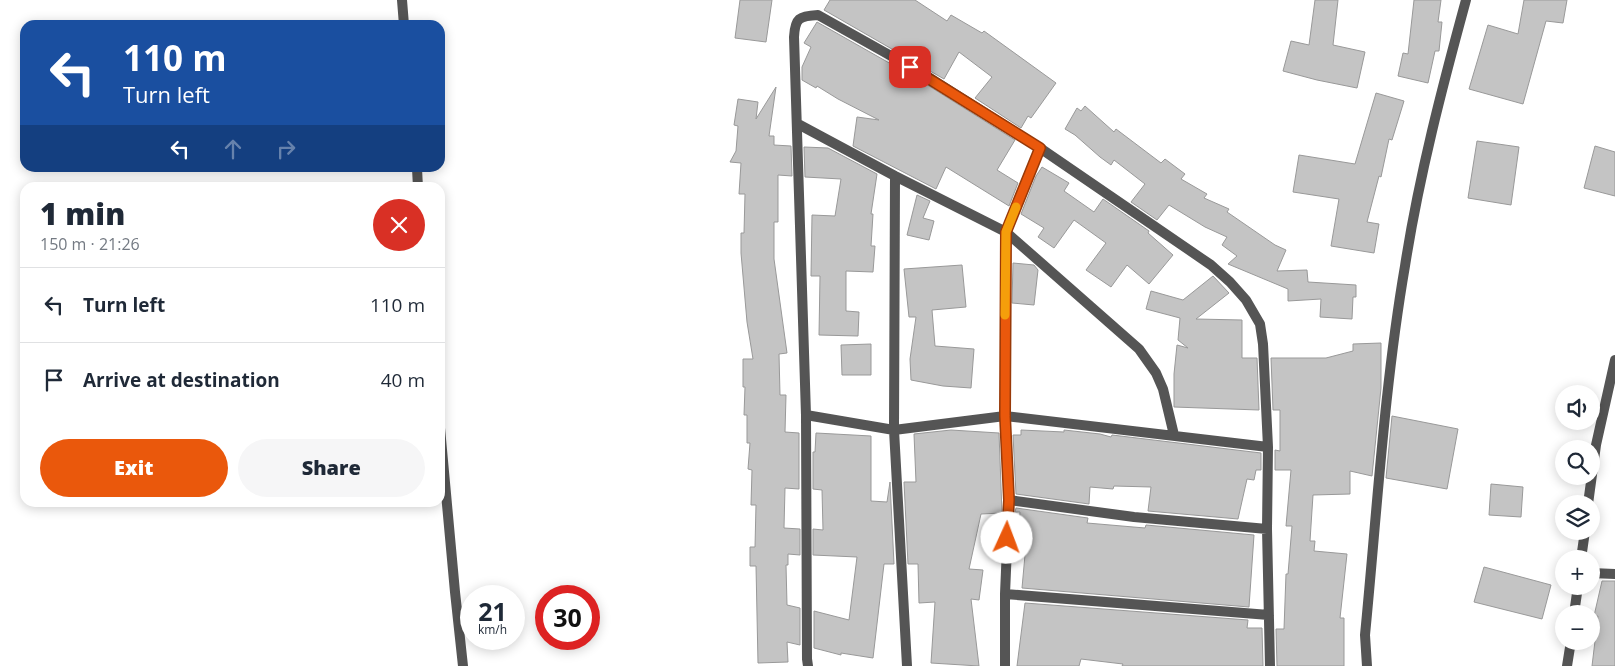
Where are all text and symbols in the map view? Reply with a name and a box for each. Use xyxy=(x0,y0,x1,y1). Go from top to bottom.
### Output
text: 110 m xyxy=(123,34,227,81)
icon: left xyxy=(40,40,105,105)
pin xyxy=(889,46,931,88)
icon: arrive xyxy=(896,53,924,81)
text: Turn left xyxy=(123,79,210,109)
icon: left xyxy=(166,135,194,163)
icon: ahead xyxy=(219,135,247,163)
icon: right xyxy=(272,135,300,163)
text: 1 min xyxy=(40,193,125,234)
button: close xyxy=(373,199,425,251)
text: 150 m · 21:26 xyxy=(40,233,140,255)
icon: left xyxy=(40,291,68,319)
text: Turn left xyxy=(83,292,165,318)
text: 110 m xyxy=(370,292,425,318)
icon: arrive xyxy=(40,366,68,394)
text: Arrive at destination xyxy=(83,367,280,393)
text: 40 m xyxy=(381,367,425,393)
map controls xyxy=(1555,385,1600,650)
button: sound xyxy=(1555,385,1600,430)
button: Exit xyxy=(40,439,228,497)
button: Share xyxy=(238,439,425,497)
button: search xyxy=(1555,440,1600,485)
button: layers xyxy=(1555,495,1600,540)
position arrow xyxy=(980,511,1032,563)
button: + xyxy=(1555,550,1600,595)
speed limit sign: 30 xyxy=(535,585,600,650)
text: 21 xyxy=(478,594,507,628)
button: − xyxy=(1555,605,1600,650)
text: km/h xyxy=(478,621,507,638)

